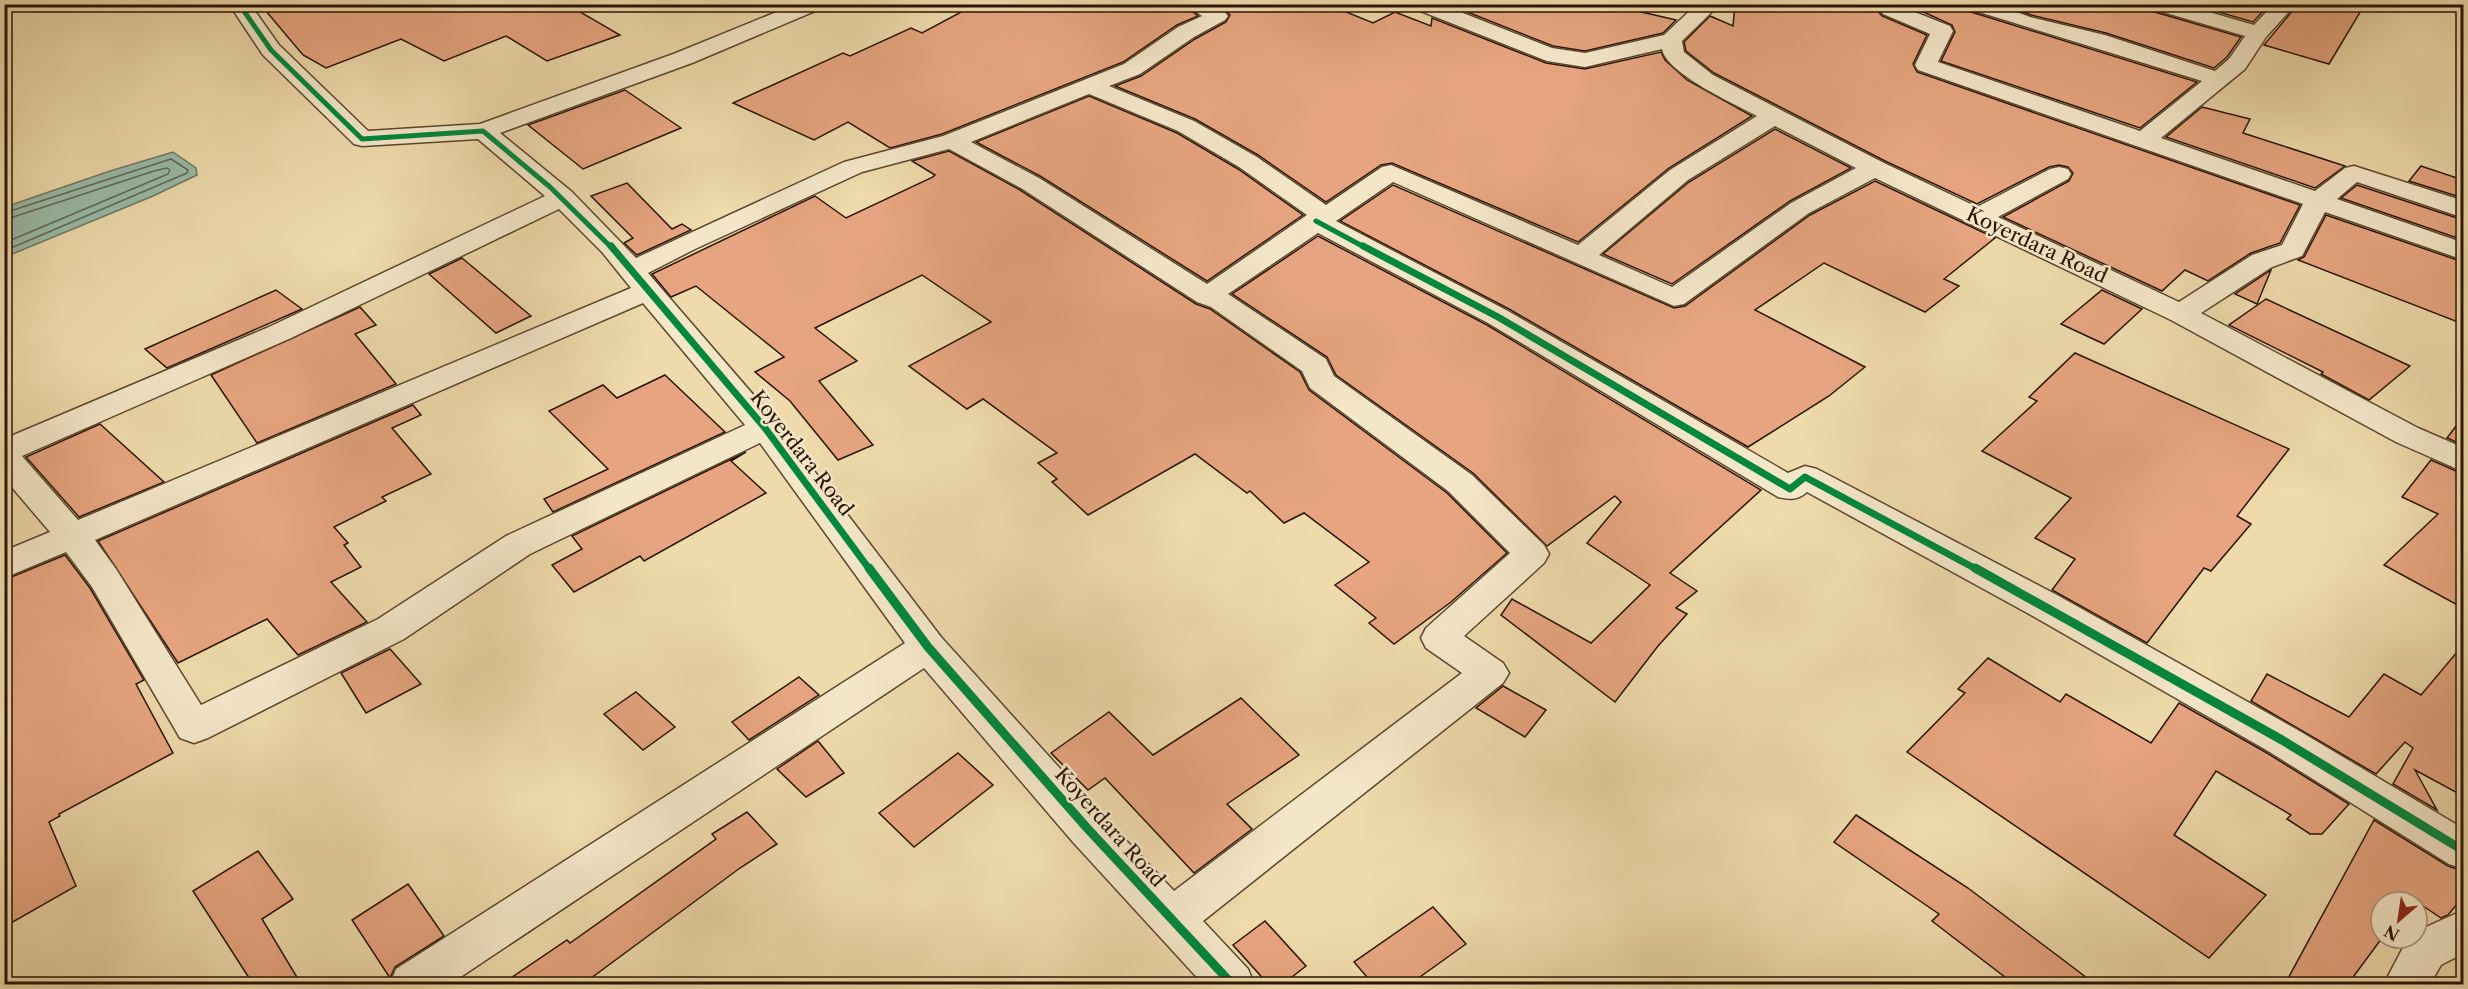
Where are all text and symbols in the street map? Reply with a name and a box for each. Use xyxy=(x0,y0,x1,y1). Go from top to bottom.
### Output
street label: Koyerdara Road xyxy=(1963,202,2111,288)
street label: Koyerdara Road xyxy=(746,385,858,521)
street label: Koyerdara Road xyxy=(1050,762,1170,892)
north arrow xyxy=(2369,890,2429,950)
text: N xyxy=(2381,921,2403,945)

